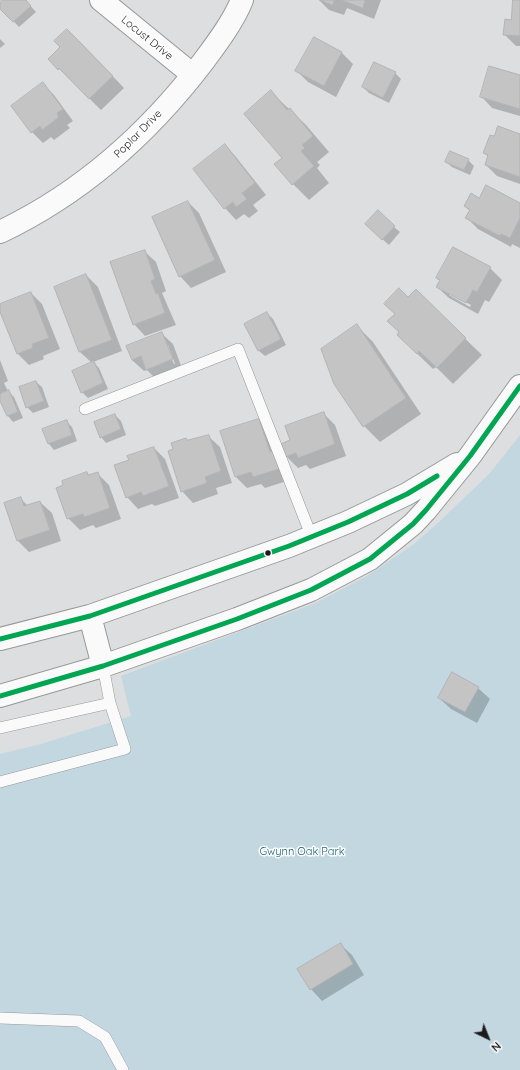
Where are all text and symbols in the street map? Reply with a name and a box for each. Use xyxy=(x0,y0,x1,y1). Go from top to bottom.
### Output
street label: Locust Drive xyxy=(118,13,176,63)
street label: Poplar Drive xyxy=(111,107,165,161)
unlabelled marker xyxy=(263,548,273,558)
park label: Gwynn Oak Park xyxy=(259,845,345,859)
north arrow xyxy=(468,1018,508,1058)
text: N xyxy=(488,1039,504,1055)

